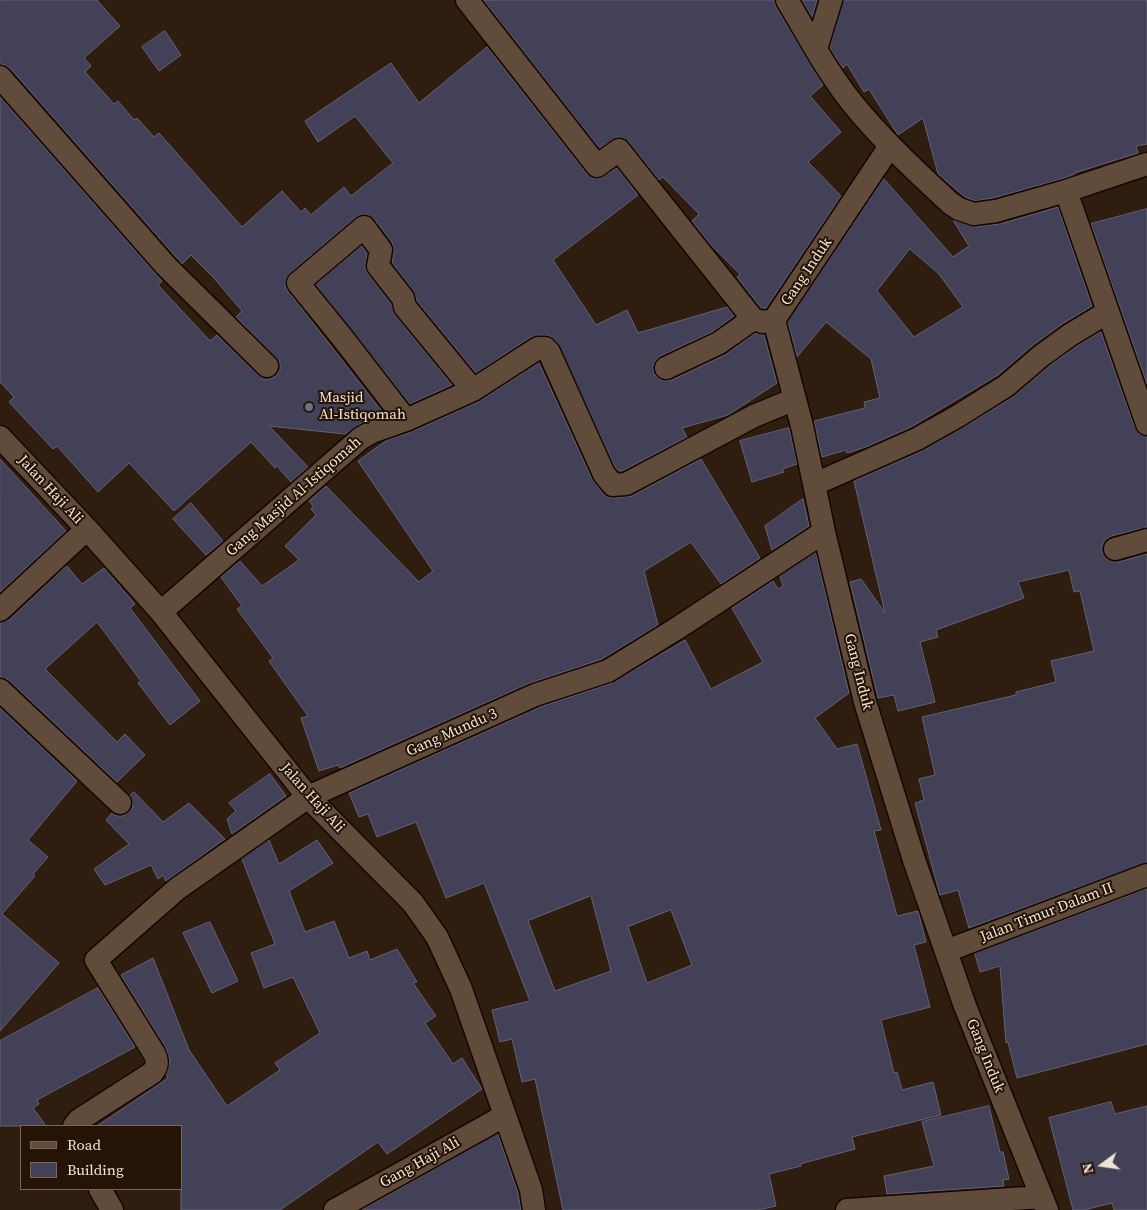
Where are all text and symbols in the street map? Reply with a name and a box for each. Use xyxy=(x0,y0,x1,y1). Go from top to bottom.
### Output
street label: Gang Induk xyxy=(778,235,836,309)
place label: Masjid Al-Istiqomah xyxy=(319,389,406,424)
marker: Masjid Al-Istiqomah xyxy=(303,401,315,413)
street label: Gang Masjid Al-Istiqomah xyxy=(223,433,365,561)
street label: Jalan Haji Ali xyxy=(14,452,86,528)
street label: Gang Induk xyxy=(840,632,876,712)
street label: Gang Mundu 3 xyxy=(404,705,500,761)
street label: Jalan Haji Ali xyxy=(276,759,348,837)
street label: Jalan Timur Dalam II xyxy=(978,879,1116,947)
street label: Gang Induk xyxy=(962,1016,1008,1096)
legend xyxy=(20,1125,182,1190)
text: Road xyxy=(67,1134,101,1155)
street label: Gang Haji Ali xyxy=(377,1134,463,1192)
north arrow xyxy=(1077,1140,1127,1190)
text: Building xyxy=(67,1159,124,1180)
text: N xyxy=(1077,1161,1098,1176)

